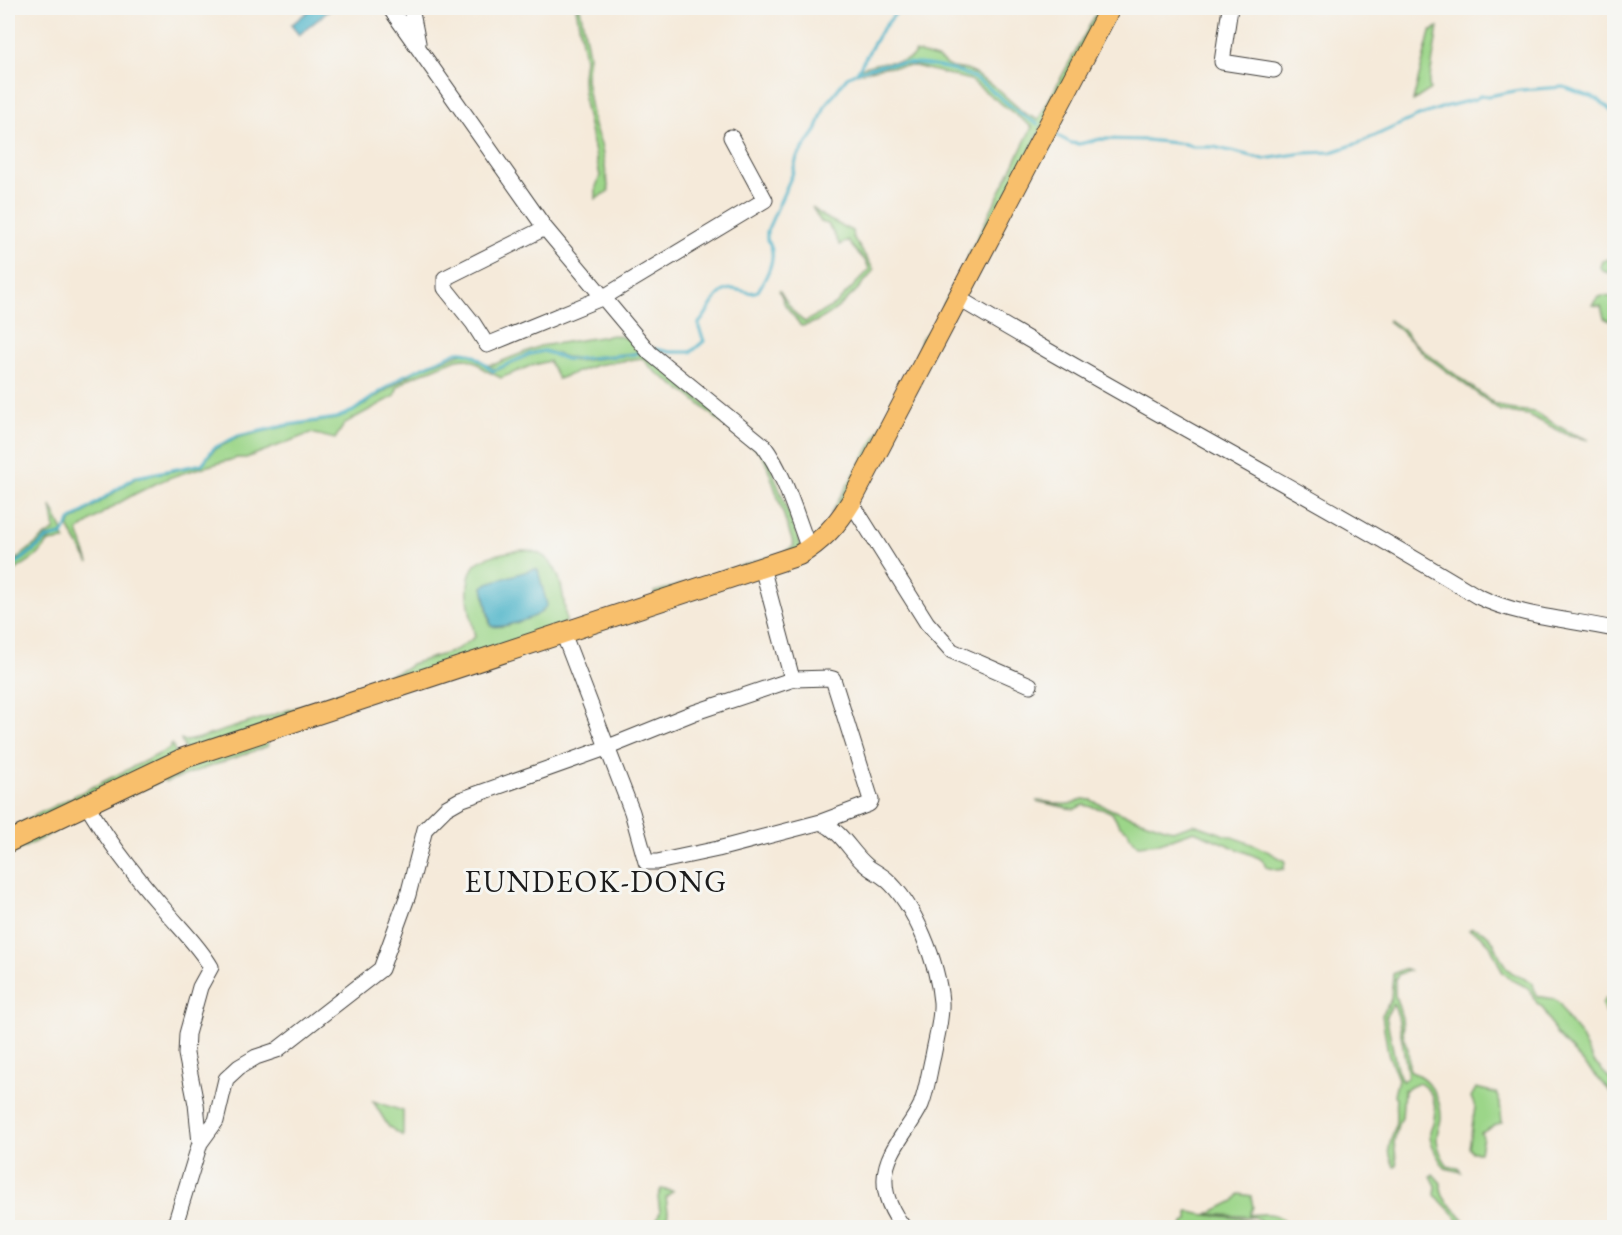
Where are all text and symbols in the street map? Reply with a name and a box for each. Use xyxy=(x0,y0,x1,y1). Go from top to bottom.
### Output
district label: EUNDEOK-DONG xyxy=(464,862,728,901)

